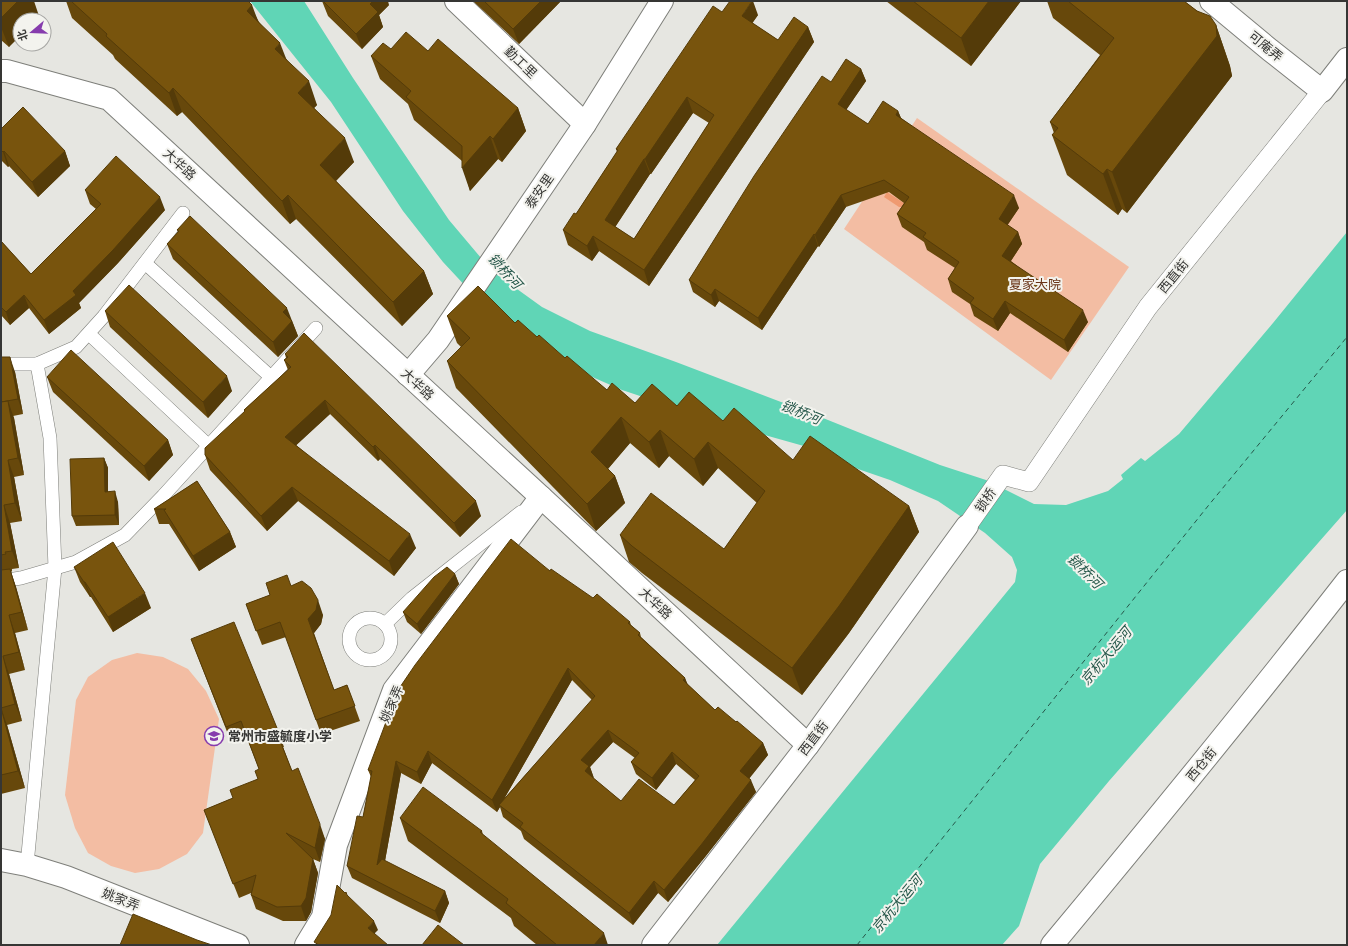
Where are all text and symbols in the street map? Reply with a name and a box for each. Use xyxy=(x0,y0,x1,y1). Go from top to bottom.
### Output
north arrow xyxy=(12,12,52,52)
street label: 可庵弄 xyxy=(1245,27,1287,65)
text: 北 xyxy=(13,28,31,43)
street label: 勤工里 xyxy=(501,42,541,82)
street label: 大华路 xyxy=(160,144,200,184)
street label: 泰安里 xyxy=(520,170,558,212)
water label: 锁桥河 xyxy=(484,249,528,295)
street label: 西直街 xyxy=(1154,255,1192,297)
park label: 夏家大院 xyxy=(1009,275,1061,293)
street label: 大华路 xyxy=(398,364,438,404)
water label: 锁桥河 xyxy=(778,395,827,429)
street label: 锁桥 xyxy=(970,484,1000,516)
water label: 锁桥河 xyxy=(1064,549,1109,594)
street label: 大华路 xyxy=(636,583,676,623)
water label: 京杭大运河 xyxy=(1076,620,1137,689)
street label: 姚家弄 xyxy=(375,683,407,725)
street label: 西直街 xyxy=(794,717,832,759)
school or university icon: 常州市盛毓度小学 xyxy=(203,725,225,747)
place label: 常州市盛毓度小学 xyxy=(228,727,332,745)
street label: 西仓街 xyxy=(1182,743,1220,785)
water label: 京杭大运河 xyxy=(867,868,928,937)
street label: 姚家弄 xyxy=(100,883,142,915)

